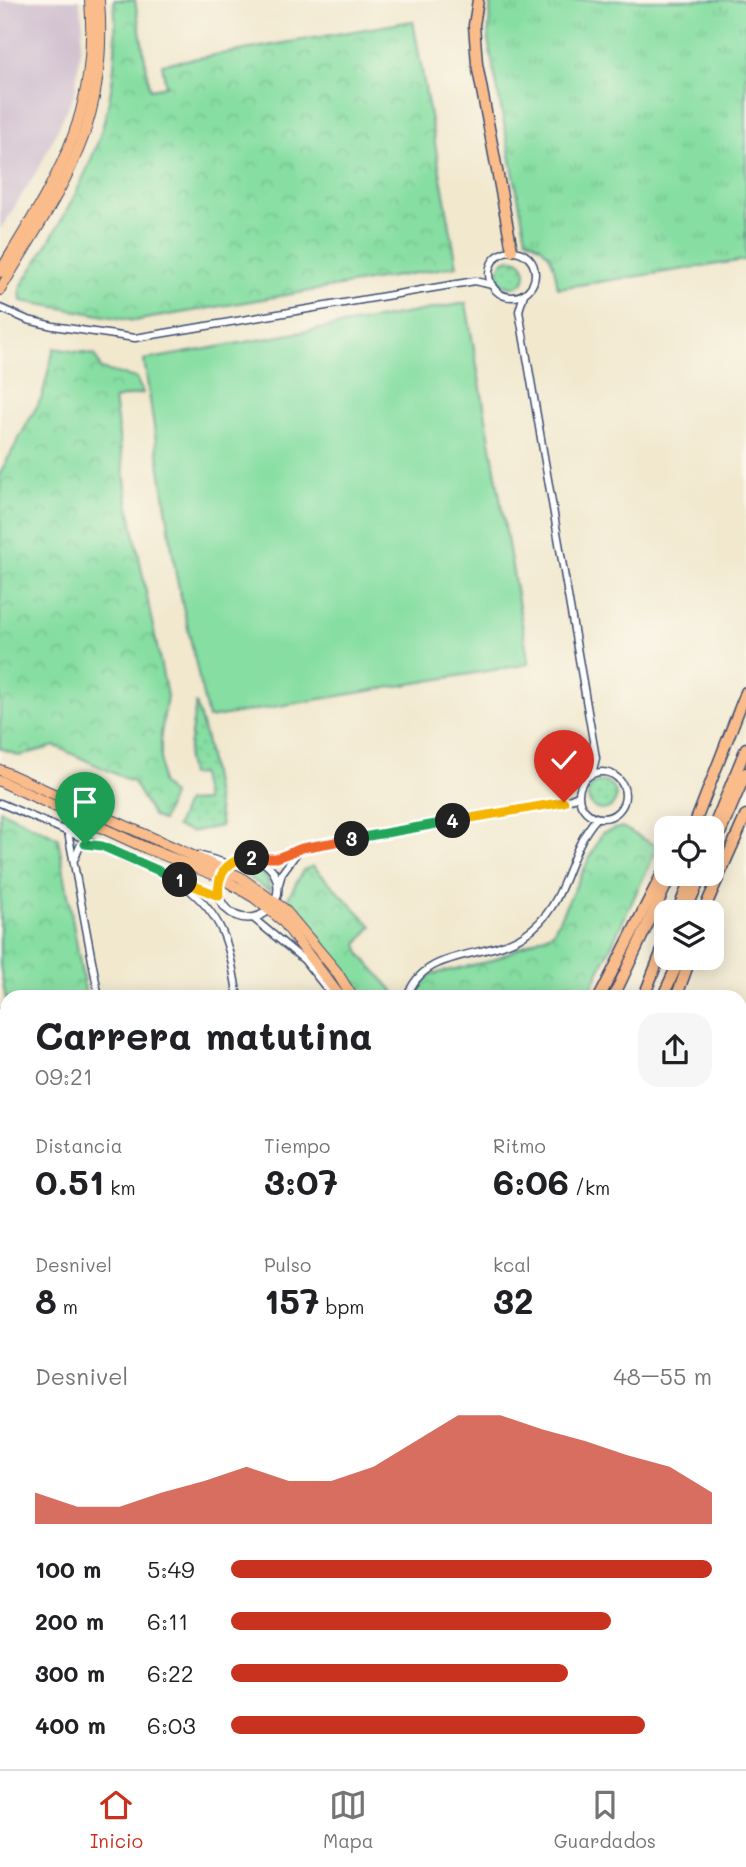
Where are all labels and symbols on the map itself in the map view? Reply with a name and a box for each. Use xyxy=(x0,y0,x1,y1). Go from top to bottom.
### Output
pin xyxy=(534,730,594,802)
pin xyxy=(55,772,115,844)
pin: 4 xyxy=(435,804,470,838)
pin: 3 xyxy=(334,822,370,856)
pin: 2 xyxy=(234,840,270,876)
pin: 1 xyxy=(162,862,198,898)

